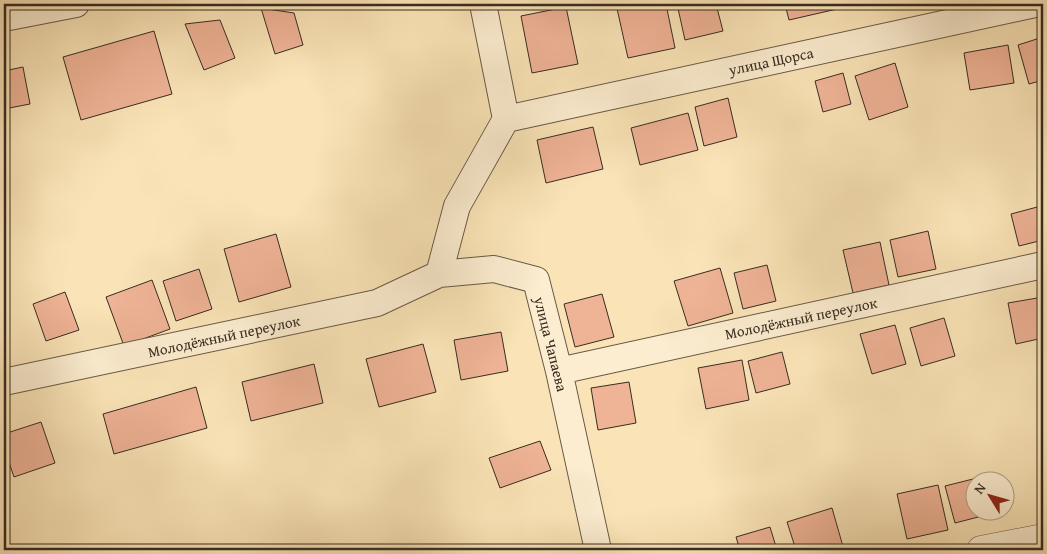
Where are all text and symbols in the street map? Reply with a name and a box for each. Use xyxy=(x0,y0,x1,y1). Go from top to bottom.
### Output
street label: улица Щорса xyxy=(726,42,816,80)
street label: Молодёжный переулок xyxy=(723,292,879,344)
street label: улица Чапаева xyxy=(529,293,573,395)
street label: Молодёжный переулок xyxy=(146,310,302,362)
north arrow xyxy=(964,472,1014,522)
text: N xyxy=(969,478,991,498)

